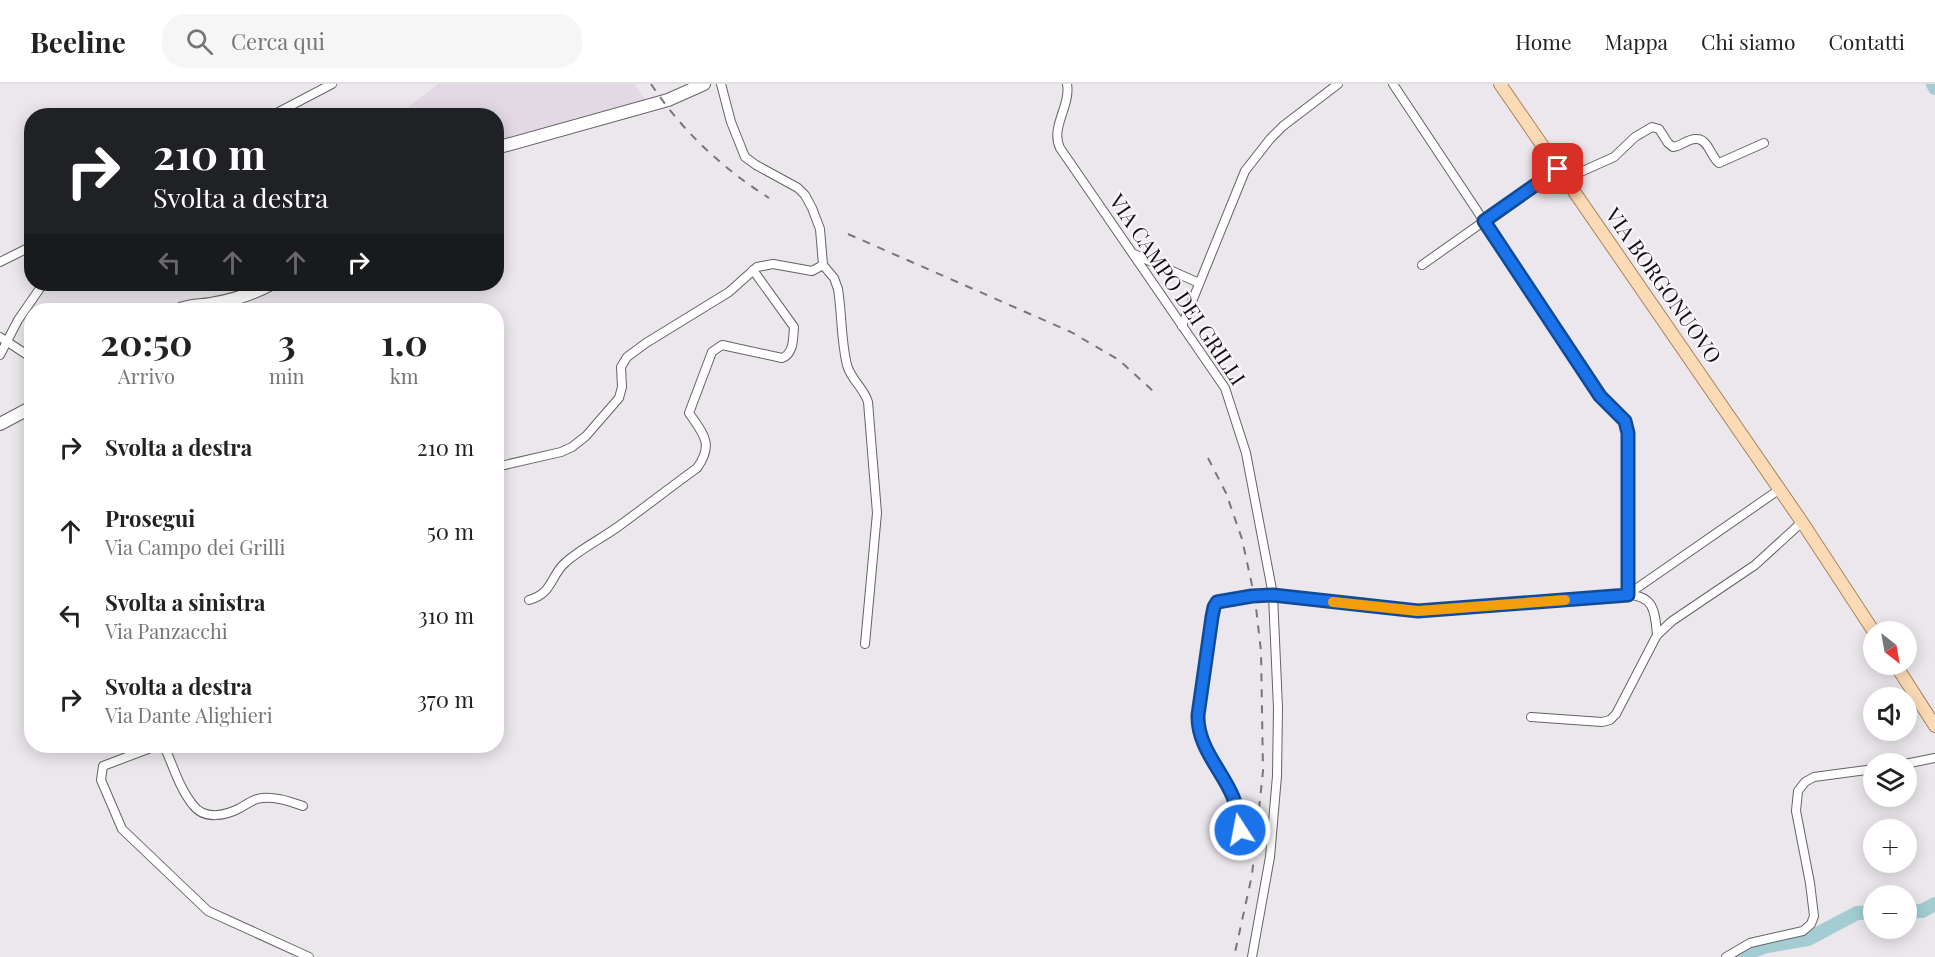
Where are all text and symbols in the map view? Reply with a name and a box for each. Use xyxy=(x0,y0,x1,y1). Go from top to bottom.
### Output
search box xyxy=(162,14,582,68)
text: Beeline xyxy=(30,23,126,60)
icon: search xyxy=(183,25,216,58)
text: Cerca qui xyxy=(231,26,325,56)
text: Home xyxy=(1515,27,1572,55)
text: Mappa xyxy=(1605,27,1668,55)
text: Chi siamo xyxy=(1701,27,1795,55)
text: Contatti xyxy=(1828,27,1905,55)
text: 210 m xyxy=(153,125,266,181)
icon: right xyxy=(54,132,132,210)
pin xyxy=(1532,143,1583,194)
icon: arrive xyxy=(1541,152,1574,185)
text: Svolta a destra xyxy=(153,179,328,215)
street label: VIA CAMPO DEI GRILLI xyxy=(1104,187,1253,390)
street label: VIA BORGONUOVO xyxy=(1600,201,1729,368)
icon: left xyxy=(153,246,186,279)
icon: ahead xyxy=(216,246,249,279)
icon: ahead xyxy=(279,246,312,279)
icon: right xyxy=(342,246,375,279)
text: 20:50 xyxy=(100,317,193,365)
text: 3 xyxy=(278,317,296,365)
text: 1.0 xyxy=(381,317,428,365)
text: Arrivo xyxy=(118,362,175,389)
text: min xyxy=(269,362,305,389)
text: km xyxy=(390,362,419,389)
icon: right xyxy=(54,431,87,464)
text: Svolta a destra xyxy=(105,432,252,462)
text: 210 m xyxy=(417,432,474,462)
text: Prosegui xyxy=(105,503,195,533)
icon: ahead xyxy=(54,515,87,548)
text: 50 m xyxy=(427,516,474,546)
text: Via Campo dei Grilli xyxy=(105,533,285,560)
text: Svolta a sinistra xyxy=(105,587,265,617)
icon: left xyxy=(54,599,87,632)
text: 310 m xyxy=(418,600,474,630)
text: Via Panzacchi xyxy=(105,617,228,644)
north arrow xyxy=(1863,621,1917,675)
map controls xyxy=(1863,621,1917,939)
text: Svolta a destra xyxy=(105,671,252,701)
icon: right xyxy=(54,683,87,716)
text: 370 m xyxy=(417,684,474,714)
button: sound xyxy=(1863,687,1917,741)
text: Via Dante Alighieri xyxy=(105,701,273,728)
button: layers xyxy=(1863,753,1917,807)
position arrow xyxy=(1208,798,1272,862)
button: + xyxy=(1863,819,1917,873)
button: − xyxy=(1863,885,1917,939)

